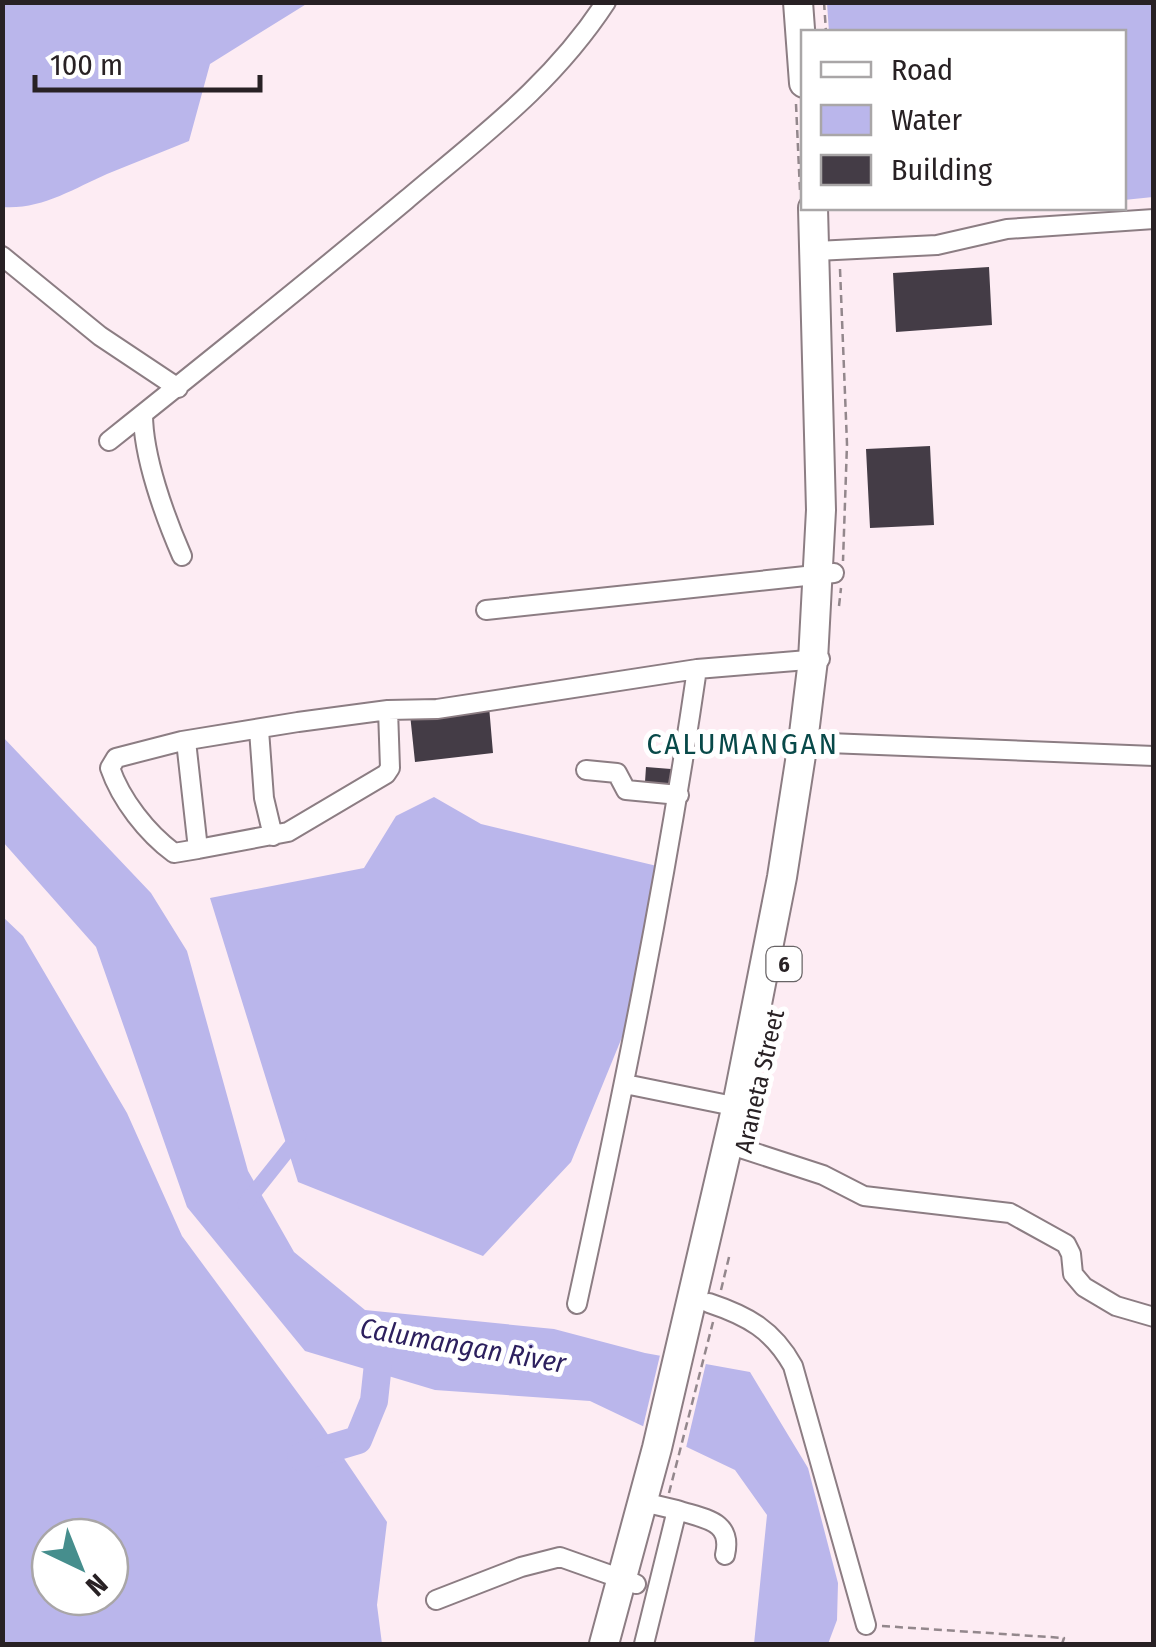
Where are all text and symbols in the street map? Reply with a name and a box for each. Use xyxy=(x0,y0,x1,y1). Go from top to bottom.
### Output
scale bar xyxy=(35,30,260,92)
legend xyxy=(801,30,1126,210)
text: 100 m xyxy=(50,47,123,83)
text: Road xyxy=(891,52,953,88)
text: Water xyxy=(891,102,962,138)
text: Building xyxy=(891,152,993,188)
district label: CALUMANGAN xyxy=(647,726,839,762)
road number: 6 xyxy=(766,947,802,981)
street label: Araneta Street xyxy=(729,1006,791,1156)
water label: Calumangan River xyxy=(357,1311,570,1380)
north arrow xyxy=(30,1517,130,1617)
text: N xyxy=(79,1567,114,1603)

